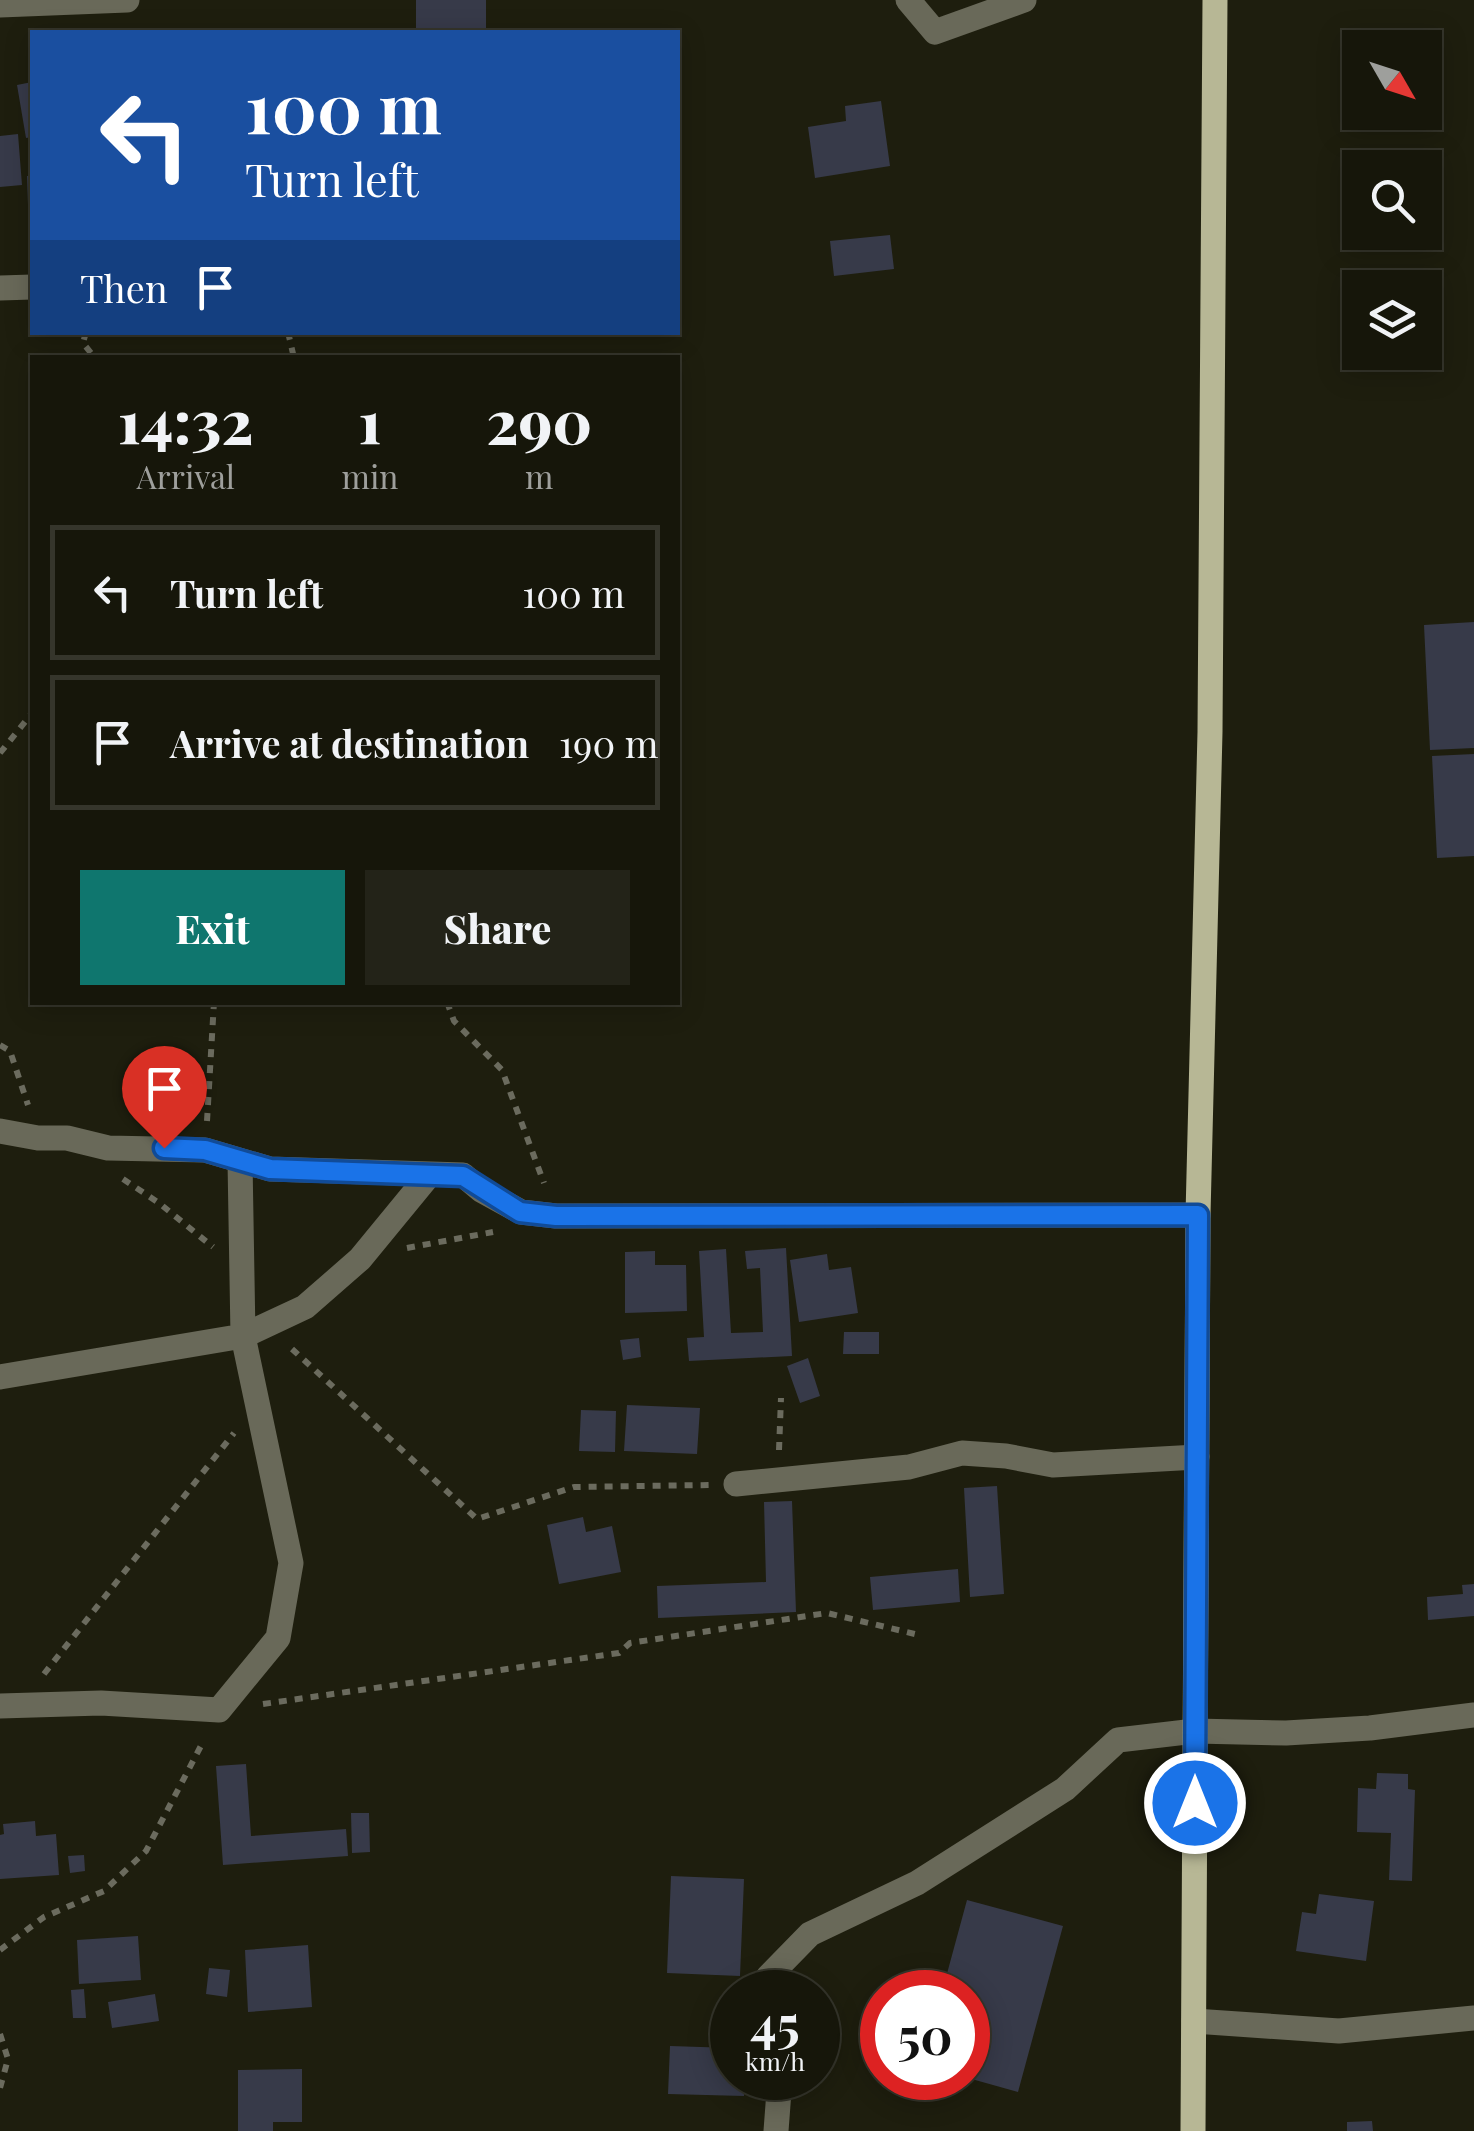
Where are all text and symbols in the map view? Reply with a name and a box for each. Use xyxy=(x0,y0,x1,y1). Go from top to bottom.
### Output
north arrow xyxy=(1342,30,1442,130)
map controls xyxy=(1342,30,1442,370)
text: 100 m xyxy=(245,58,442,152)
icon: left xyxy=(80,70,210,200)
text: Turn left xyxy=(245,148,419,208)
button: search xyxy=(1342,150,1442,250)
icon: arrive xyxy=(188,260,243,315)
text: Then xyxy=(80,262,168,313)
button: layers xyxy=(1342,270,1442,370)
text: 14:32 xyxy=(118,379,254,459)
text: 1 xyxy=(358,379,382,459)
text: 290 xyxy=(486,379,592,459)
text: Arrival xyxy=(136,454,235,497)
text: min xyxy=(341,454,398,497)
text: m xyxy=(525,454,553,497)
icon: left xyxy=(85,565,140,620)
text: Turn left xyxy=(170,567,323,618)
text: 100 m xyxy=(522,567,625,618)
icon: arrive xyxy=(85,715,140,770)
text: Arrive at destination xyxy=(170,717,529,768)
text: 190 m xyxy=(559,717,658,768)
button: Exit xyxy=(80,870,345,985)
button: Share xyxy=(365,870,630,985)
pin xyxy=(122,1046,207,1149)
icon: arrive xyxy=(137,1061,192,1116)
position arrow xyxy=(1143,1751,1247,1855)
speed limit sign: 50 xyxy=(860,1970,990,2100)
text: 45 xyxy=(750,1989,800,2056)
text: km/h xyxy=(745,2044,805,2077)

